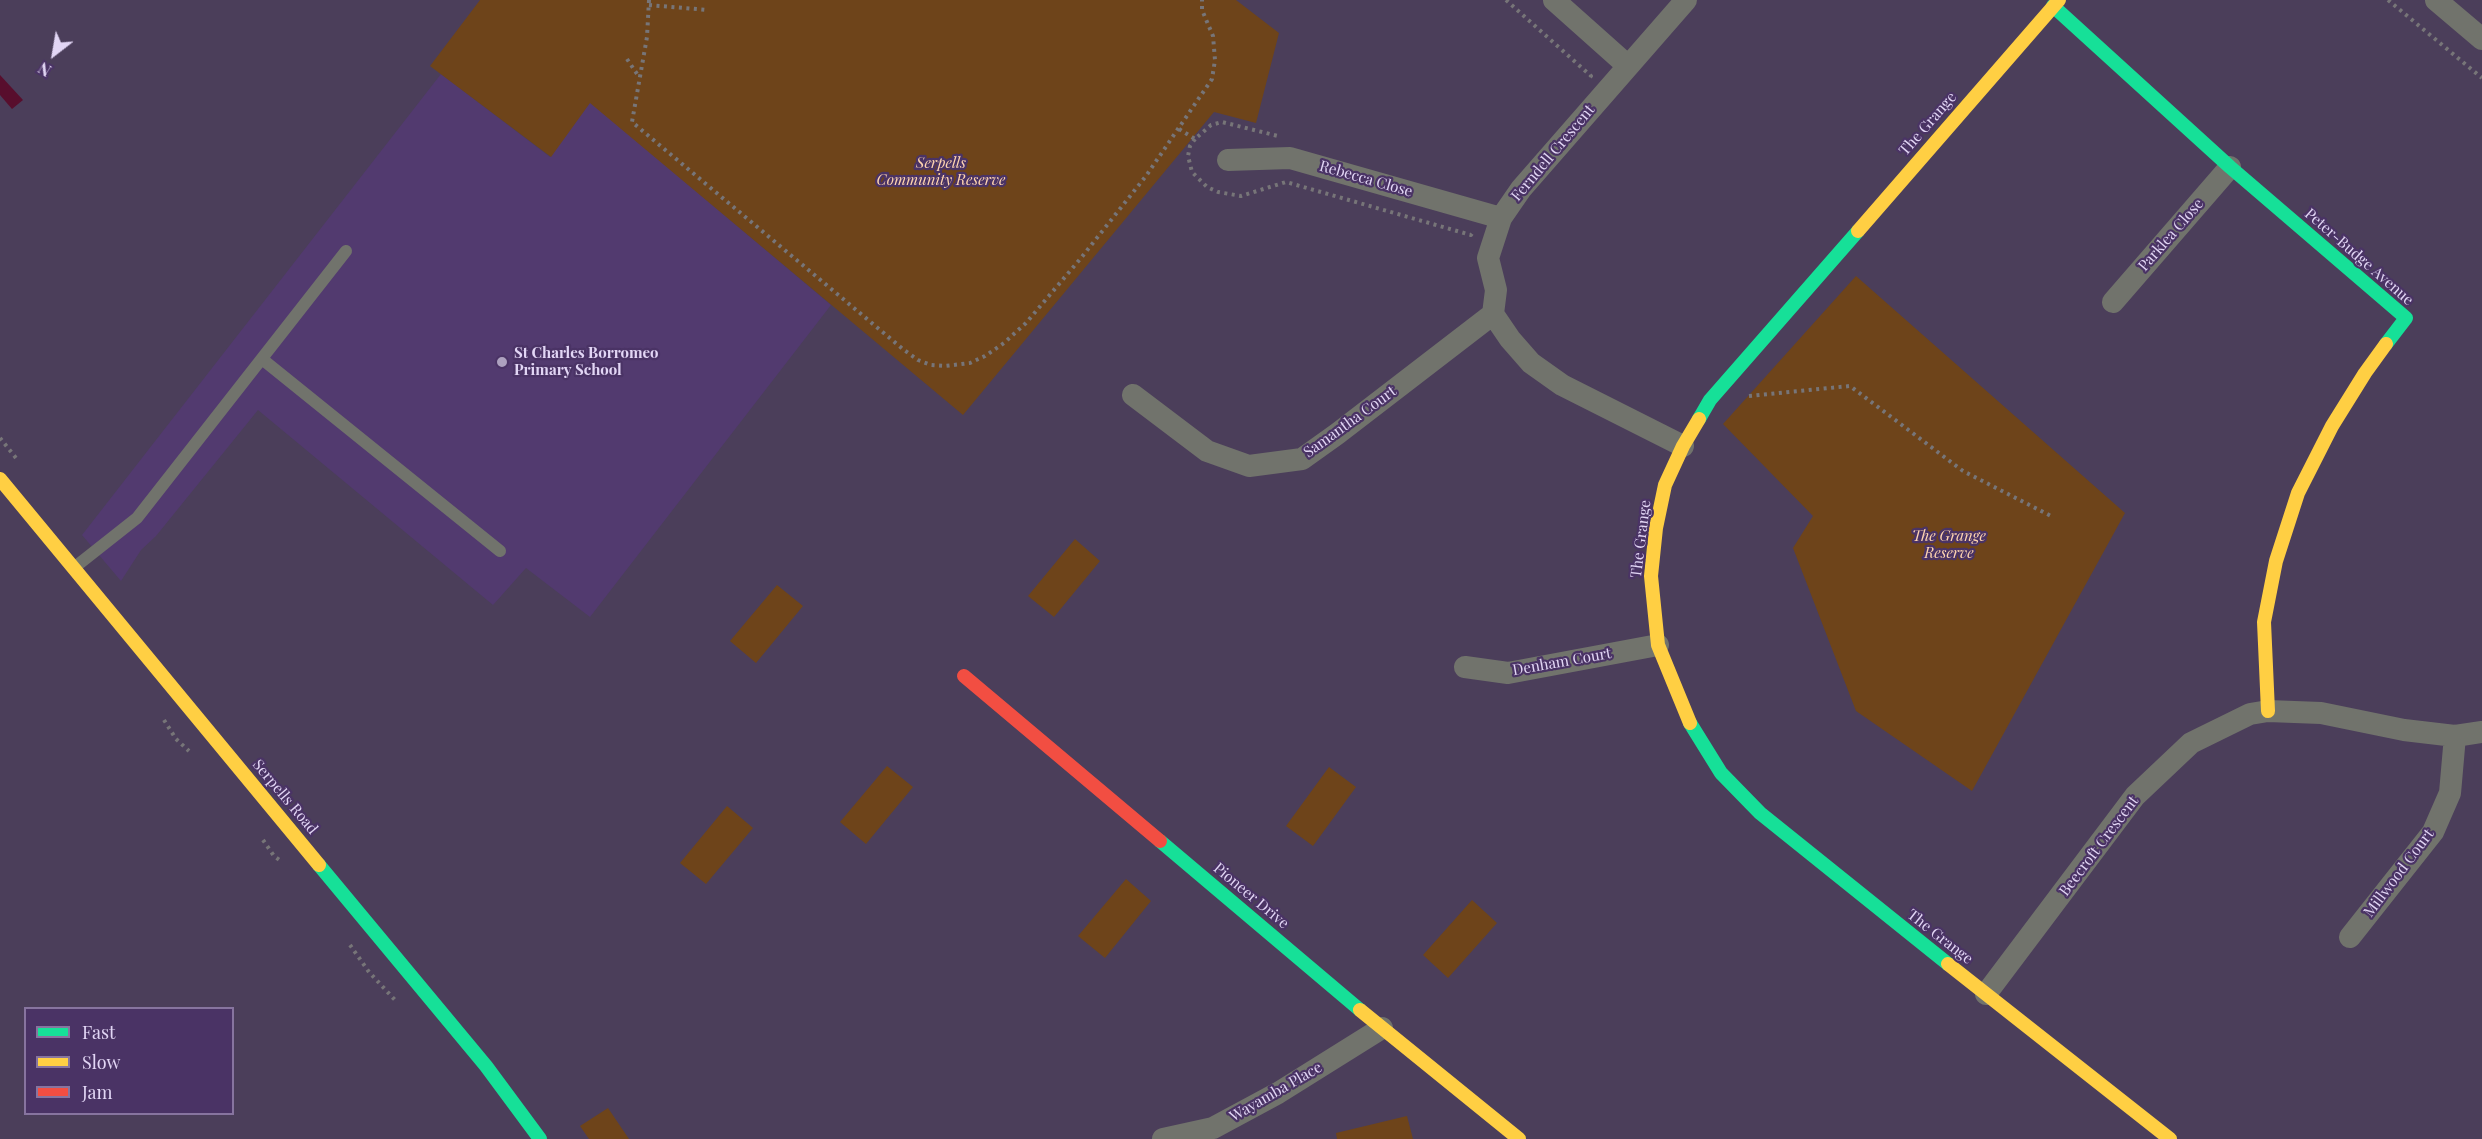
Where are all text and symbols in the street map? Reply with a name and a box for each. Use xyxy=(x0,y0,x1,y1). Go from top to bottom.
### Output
north arrow xyxy=(24,24,84,84)
text: N xyxy=(34,58,55,82)
street label: The Grange xyxy=(1896,89,1960,159)
street label: Ferndell Crescent xyxy=(1507,101,1599,205)
park label: Serpells Community Reserve xyxy=(877,154,1005,189)
street label: Rebecca Close xyxy=(1317,157,1415,201)
street label: Parklea Close xyxy=(2135,195,2207,275)
street label: Peter-Budge Avenue xyxy=(2301,205,2417,309)
place label: St Charles Borromeo Primary School xyxy=(514,344,659,379)
marker: St Charles Borromeo Primary School xyxy=(495,355,509,369)
street label: Samantha Court xyxy=(1300,382,1400,462)
street label: The Grange xyxy=(1627,499,1655,579)
park label: The Grange Reserve xyxy=(1912,527,1986,562)
street label: Denham Court xyxy=(1511,644,1613,680)
street label: Serpells Road xyxy=(249,756,321,838)
street label: Beecroft Crescent xyxy=(2056,792,2142,900)
street label: Millwood Court xyxy=(2360,825,2438,921)
street label: Pioneer Drive xyxy=(1210,859,1292,933)
street label: The Grange xyxy=(1904,906,1976,968)
legend xyxy=(24,1007,234,1115)
text: Fast xyxy=(82,1020,115,1044)
text: Slow xyxy=(82,1050,120,1074)
street label: Wayamba Place xyxy=(1227,1058,1325,1126)
text: Jam xyxy=(82,1080,112,1104)

